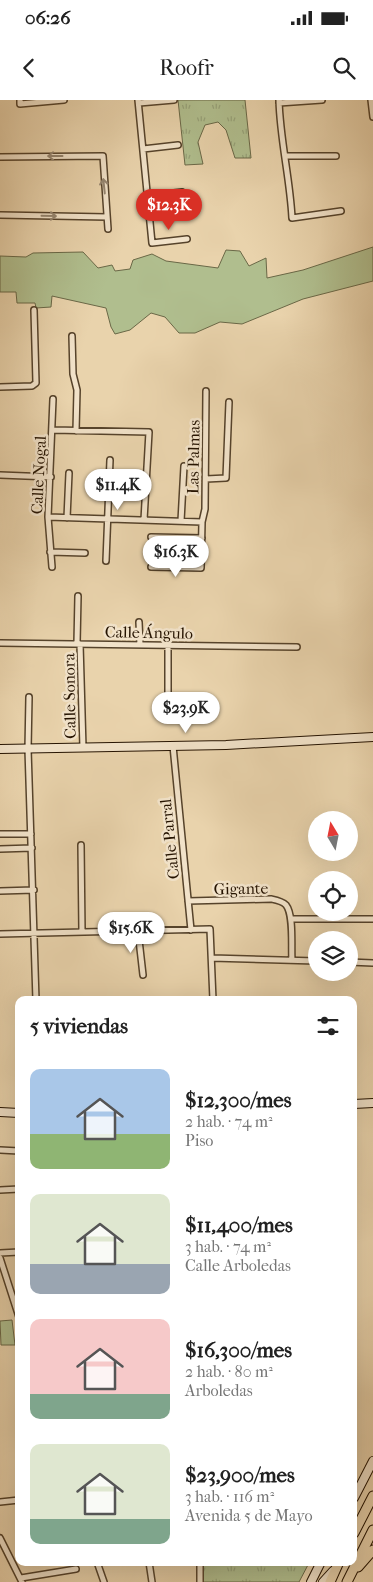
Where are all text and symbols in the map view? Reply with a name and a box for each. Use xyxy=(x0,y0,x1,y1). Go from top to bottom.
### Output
text: 06:26 xyxy=(25,7,70,29)
icon: back xyxy=(15,54,43,82)
icon: search xyxy=(330,54,358,82)
text: Roofr xyxy=(159,55,214,81)
one-way arrow xyxy=(47,151,63,161)
one-way arrow xyxy=(99,179,109,195)
pin: $12.3K xyxy=(128,188,210,231)
text: $12.3K xyxy=(147,195,191,214)
one-way arrow xyxy=(40,212,56,221)
street label: Las Palmas xyxy=(183,420,204,494)
street label: Calle Nogal xyxy=(27,435,50,515)
pin: $11.4K xyxy=(77,468,159,511)
text: $11.4K xyxy=(96,475,140,494)
pin: $16.3K xyxy=(135,536,217,578)
text: $16.3K xyxy=(154,542,198,561)
street label: Calle Ángulo xyxy=(105,621,193,643)
street label: Calle Sonora xyxy=(59,652,80,739)
pin: $23.9K xyxy=(145,692,227,734)
text: $23.9K xyxy=(163,698,209,717)
street label: Calle Parral xyxy=(156,797,183,880)
north arrow xyxy=(308,811,358,861)
map controls xyxy=(308,811,358,981)
button: locate xyxy=(308,871,358,921)
street label: Gigante xyxy=(213,879,269,898)
pin: $15.6K xyxy=(90,912,172,954)
text: $15.6K xyxy=(109,918,153,937)
button: layers xyxy=(308,931,358,981)
icon: filters xyxy=(314,1012,342,1040)
text: 5 viviendas xyxy=(30,1014,128,1038)
text: $12,300/mes xyxy=(185,1088,292,1112)
icon: home xyxy=(70,1089,130,1149)
text: 2 hab. · 74 m² xyxy=(185,1112,273,1131)
text: Piso xyxy=(185,1131,213,1150)
text: $11,400/mes xyxy=(185,1213,293,1237)
icon: home xyxy=(70,1214,130,1274)
text: 3 hab. · 74 m² xyxy=(185,1237,271,1256)
text: Calle Arboledas xyxy=(185,1256,291,1275)
text: $16,300/mes xyxy=(185,1338,292,1362)
icon: home xyxy=(70,1339,130,1399)
text: 2 hab. · 80 m² xyxy=(185,1362,273,1381)
text: Arboledas xyxy=(185,1381,253,1400)
text: $23,900/mes xyxy=(185,1463,295,1487)
icon: home xyxy=(70,1464,130,1524)
text: 3 hab. · 116 m² xyxy=(185,1487,274,1506)
text: Avenida 5 de Mayo xyxy=(185,1506,313,1525)

